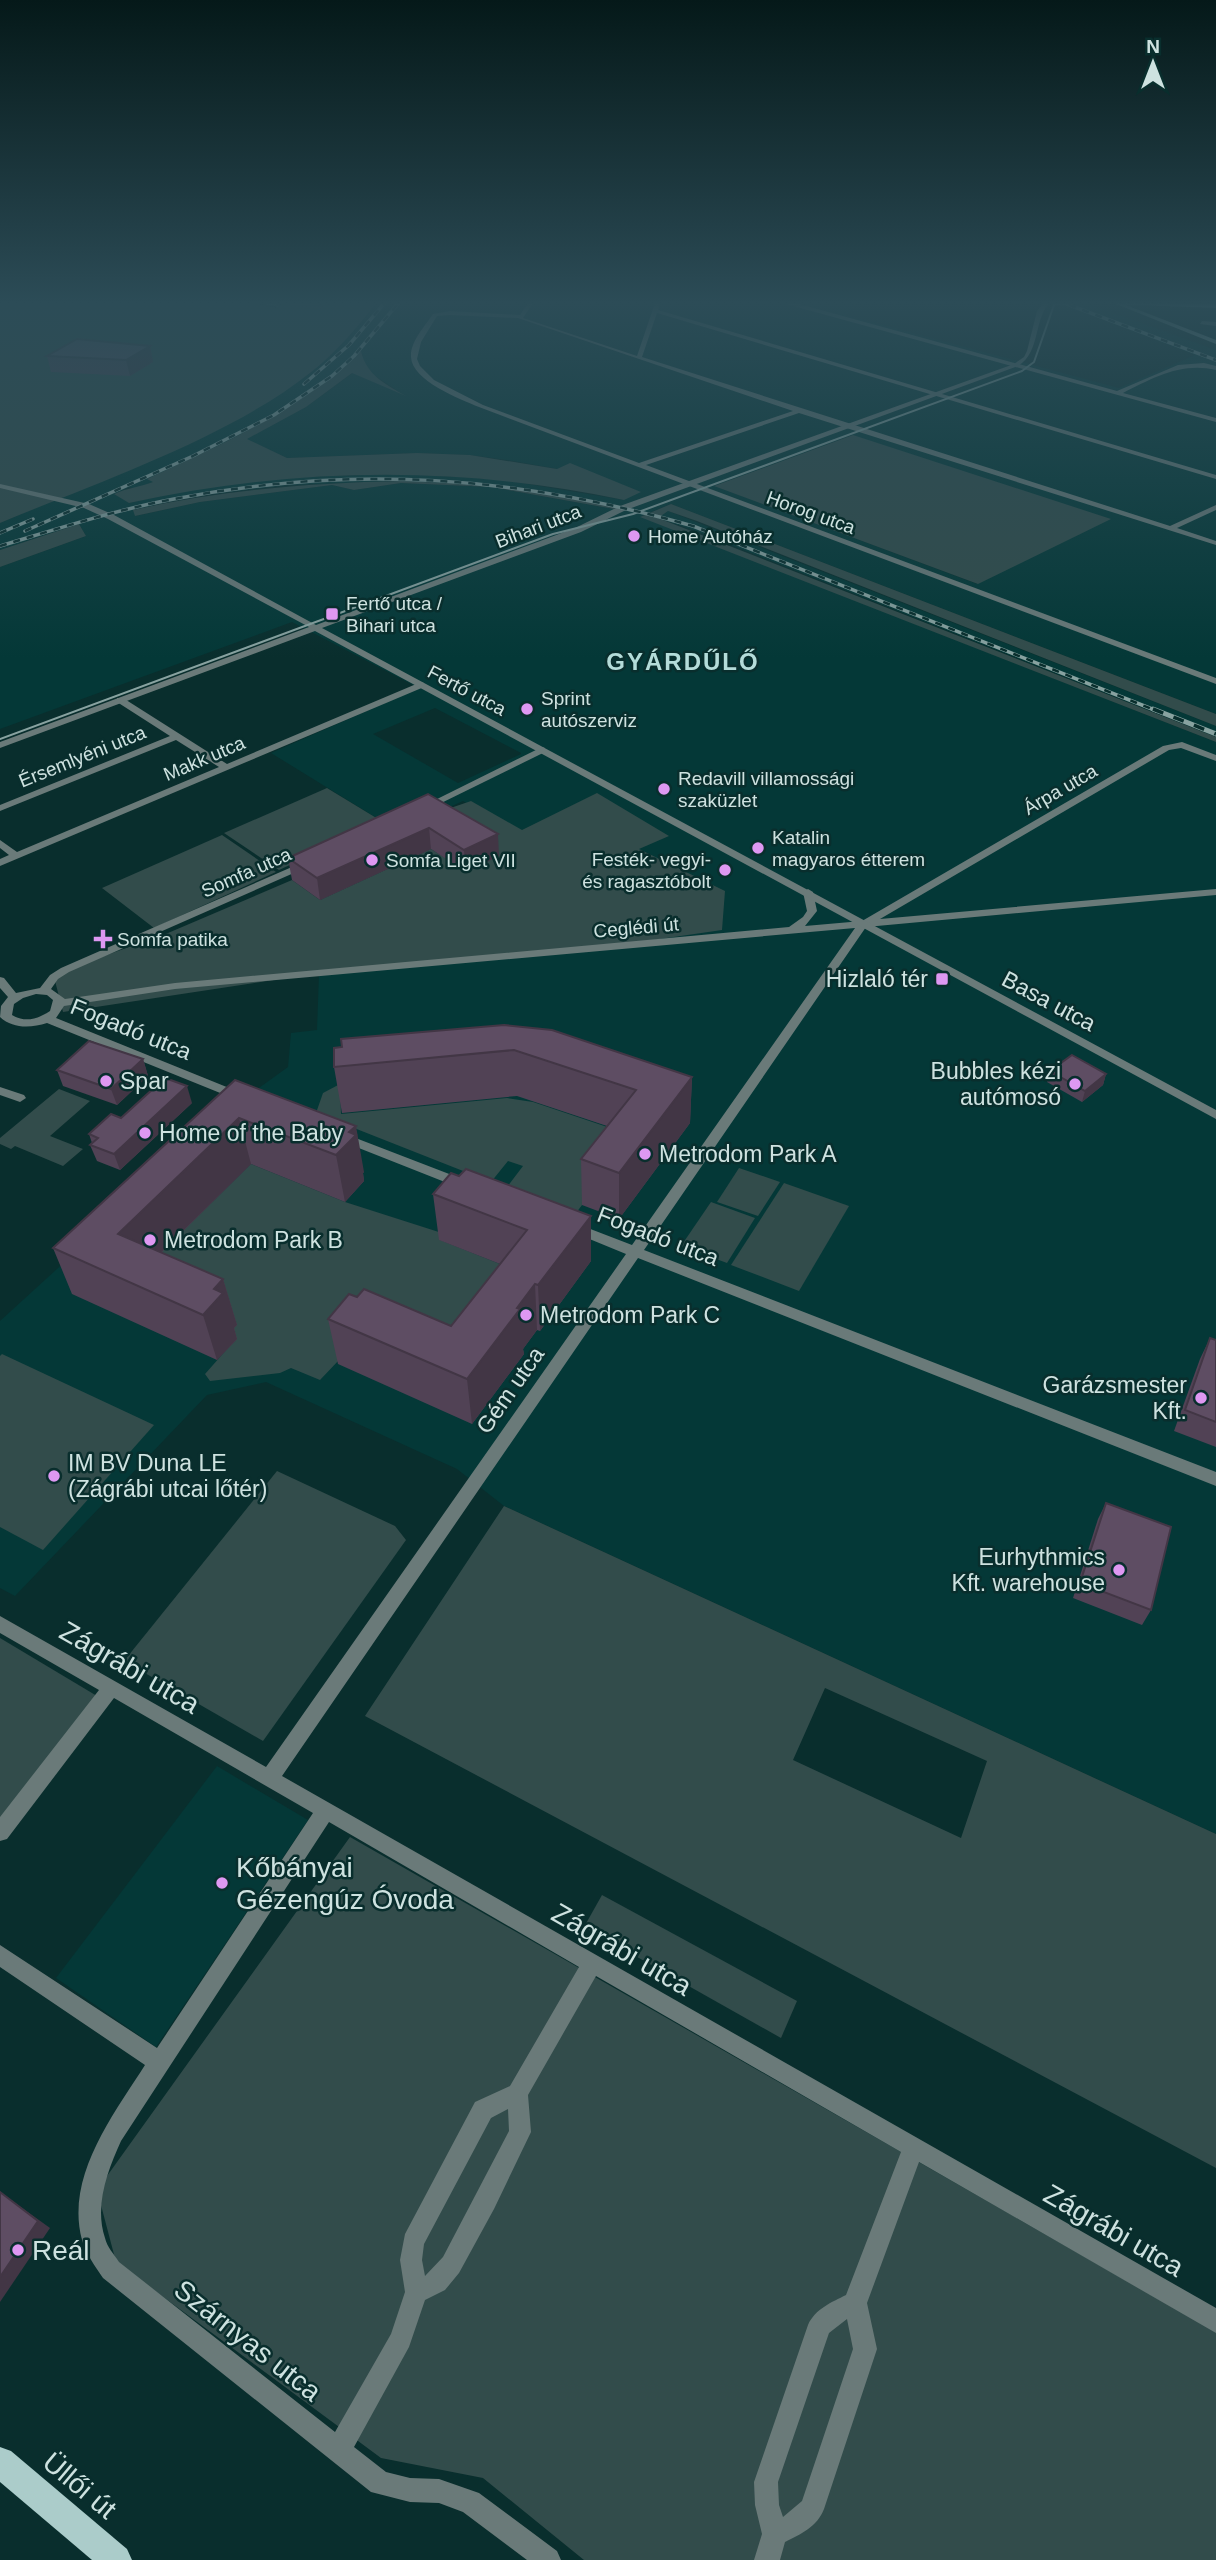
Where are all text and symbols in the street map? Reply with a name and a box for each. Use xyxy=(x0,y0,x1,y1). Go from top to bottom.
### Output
north arrow xyxy=(1118,28,1188,98)
text: N xyxy=(1146,36,1160,57)
street label: Horog utca xyxy=(764,487,858,538)
street label: Bihari utca xyxy=(493,500,584,552)
place label: Home Autóház xyxy=(648,526,773,547)
marker: Home Autóház xyxy=(626,528,642,544)
place label: Fertő utca / Bihari utca xyxy=(346,593,443,636)
marker: Fertő utca / Bihari utca xyxy=(324,606,340,622)
district label: GYÁRDŰLŐ xyxy=(606,648,760,675)
street label: Fertő utca xyxy=(424,661,510,720)
place label: Sprint autószerviz xyxy=(541,688,637,731)
marker: Sprint autószerviz xyxy=(519,701,535,717)
street label: Érsemlyéni utca xyxy=(16,721,149,792)
street label: Makk utca xyxy=(160,732,249,785)
street label: Árpa utca xyxy=(1020,760,1101,819)
place label: Redavill villamossági szaküzlet xyxy=(678,768,854,811)
marker: Redavill villamossági szaküzlet xyxy=(656,781,672,797)
place label: Katalin magyaros étterem xyxy=(772,827,925,870)
marker: Katalin magyaros étterem xyxy=(750,840,766,856)
street label: Somfa utca xyxy=(198,843,295,902)
place label: Festék- vegyi- és ragasztóbolt xyxy=(582,849,712,892)
place label: Somfa Liget VII xyxy=(386,850,516,871)
marker: Somfa Liget VII xyxy=(364,852,380,868)
marker: Festék- vegyi- és ragasztóbolt xyxy=(717,862,733,878)
street label: Ceglédi út xyxy=(593,913,680,942)
place label: Somfa patika xyxy=(117,929,228,950)
marker: Somfa patika xyxy=(95,931,111,947)
place label: Hizlaló tér xyxy=(826,966,928,992)
street label: Basa utca xyxy=(998,966,1100,1037)
marker: Hizlaló tér xyxy=(934,971,950,987)
street label: Fogadó utca xyxy=(67,993,195,1065)
place label: Bubbles kézi autómosó xyxy=(931,1058,1061,1110)
place label: Spar xyxy=(120,1068,169,1094)
marker: Spar xyxy=(98,1073,114,1089)
marker: Bubbles kézi autómosó xyxy=(1067,1076,1083,1092)
place label: Home of the Baby xyxy=(159,1120,344,1146)
marker: Home of the Baby xyxy=(137,1125,153,1141)
place label: Metrodom Park A xyxy=(659,1141,837,1167)
marker: Metrodom Park A xyxy=(637,1146,653,1162)
street label: Fogadó utca xyxy=(594,1201,723,1271)
place label: Metrodom Park B xyxy=(164,1227,343,1253)
marker: Metrodom Park B xyxy=(142,1232,158,1248)
place label: Metrodom Park C xyxy=(540,1302,720,1328)
marker: Metrodom Park C xyxy=(518,1307,534,1323)
street label: Gém utca xyxy=(471,1342,549,1438)
place label: Garázsmester Kft. xyxy=(1043,1372,1187,1424)
marker: Garázsmester Kft. xyxy=(1193,1390,1209,1406)
place label: IM BV Duna LE (Zágrábi utcai lőtér) xyxy=(68,1450,267,1502)
marker: IM BV Duna LE (Zágrábi utcai lőtér) xyxy=(46,1468,62,1484)
place label: Eurhythmics Kft. warehouse xyxy=(952,1544,1105,1596)
marker: Eurhythmics Kft. warehouse xyxy=(1111,1562,1127,1578)
street label: Zágrábi utca xyxy=(55,1615,205,1720)
place label: Kőbányai Gézengúz Óvoda xyxy=(236,1852,454,1915)
marker: Kőbányai Gézengúz Óvoda xyxy=(214,1875,230,1891)
street label: Zágrábi utca xyxy=(547,1897,697,2002)
street label: Zágrábi utca xyxy=(1039,2178,1189,2283)
place label: Reál xyxy=(32,2235,90,2266)
marker: Reál xyxy=(10,2242,26,2258)
street label: Szárnyas utca xyxy=(168,2274,327,2407)
street label: Üllői út xyxy=(37,2446,123,2525)

